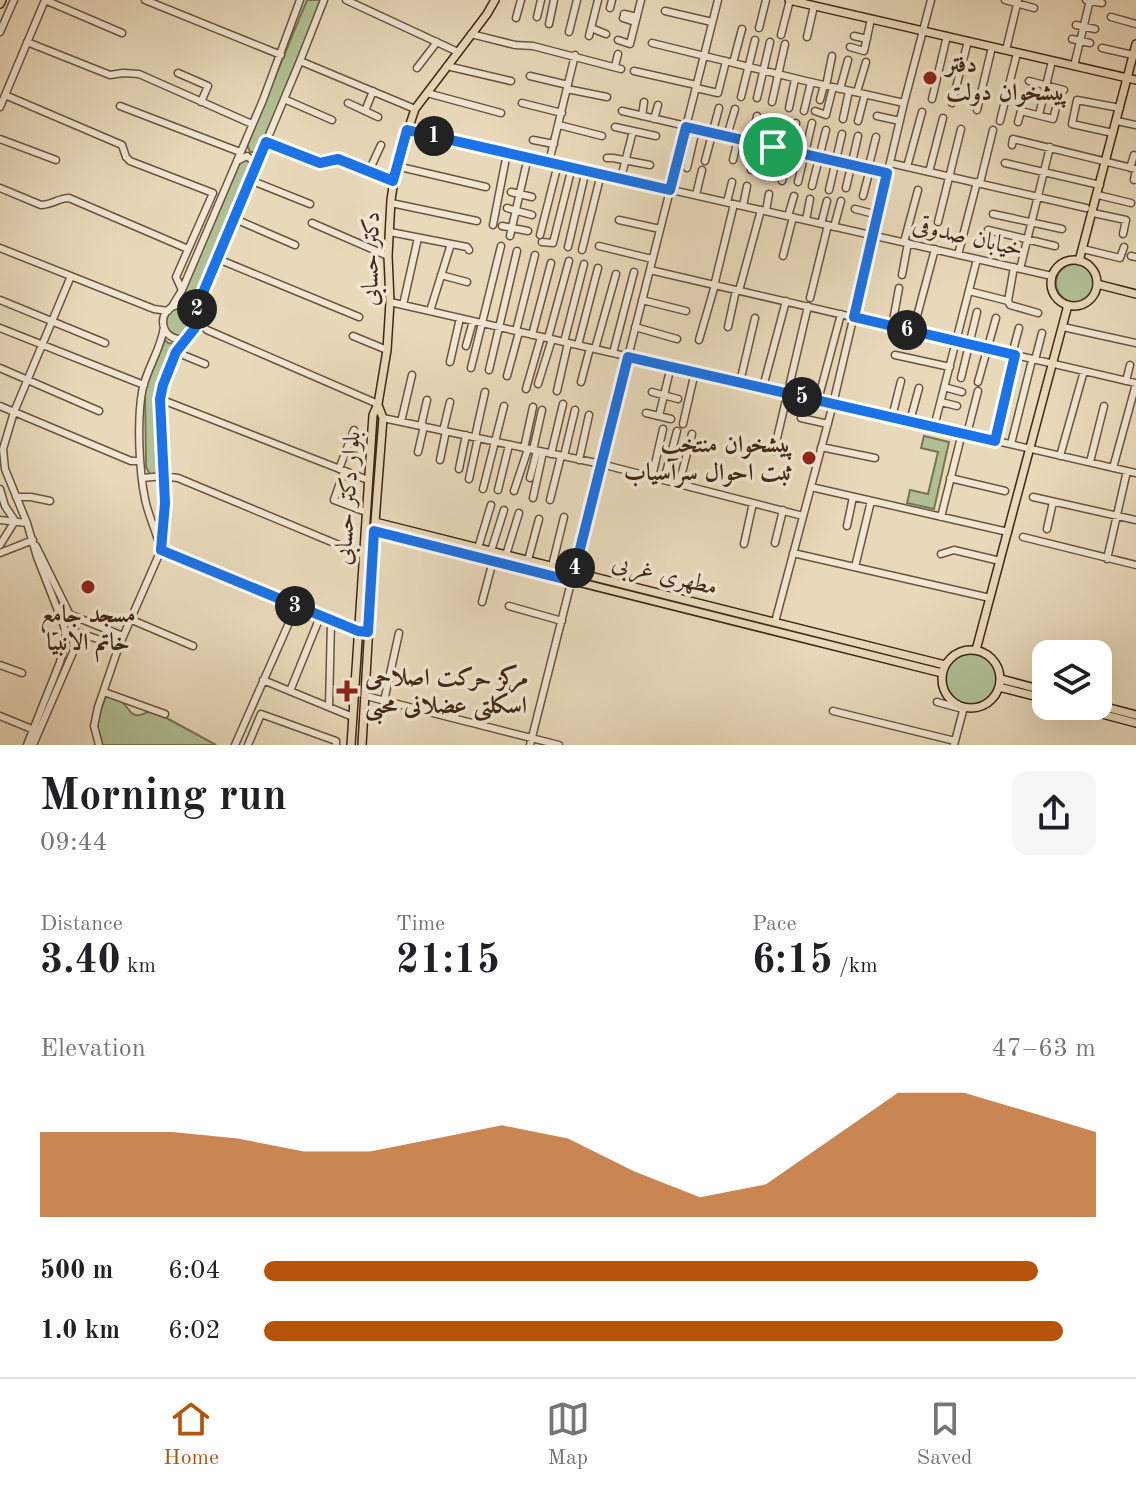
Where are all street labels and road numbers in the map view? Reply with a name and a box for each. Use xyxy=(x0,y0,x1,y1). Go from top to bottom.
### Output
street label: دکتر حسابی xyxy=(358,212,388,306)
street label: خیابان صدوقی xyxy=(910,213,1025,262)
street label: بلوار دکتر حسابی xyxy=(331,430,369,566)
street label: مطهری غربی xyxy=(609,551,720,604)

